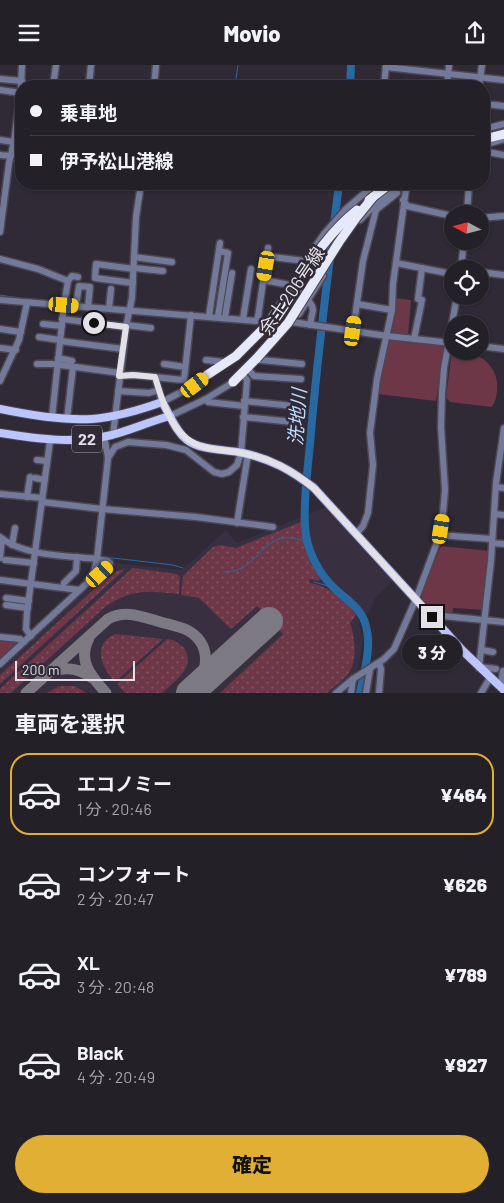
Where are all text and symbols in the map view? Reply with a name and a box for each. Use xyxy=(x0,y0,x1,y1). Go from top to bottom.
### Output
icon: menu xyxy=(15,19,43,47)
icon: share xyxy=(461,19,489,47)
text: Movio xyxy=(224,20,280,46)
text: 乗車地 xyxy=(60,101,117,124)
text: 伊予松山港線 xyxy=(60,149,174,172)
north arrow xyxy=(444,205,489,250)
map controls xyxy=(444,205,489,360)
street label: 余土206号線 xyxy=(254,242,329,338)
car xyxy=(256,250,275,282)
button: locate xyxy=(444,260,489,305)
car xyxy=(48,296,79,314)
route start xyxy=(83,312,105,334)
car xyxy=(343,315,362,347)
button: layers xyxy=(444,315,489,360)
car xyxy=(178,370,211,400)
water label: 洗地川 xyxy=(283,386,310,446)
road number: 22 xyxy=(72,425,102,453)
car xyxy=(431,513,450,545)
car xyxy=(83,558,116,590)
route end xyxy=(421,606,443,628)
callout: 3 分 xyxy=(402,635,462,669)
text: 3 分 xyxy=(418,643,446,662)
scale bar xyxy=(15,658,135,681)
text: 200 m xyxy=(22,661,60,678)
text: 車両を選択 xyxy=(15,710,125,736)
icon: car xyxy=(17,772,62,817)
text: エコノミー xyxy=(77,772,172,795)
text: ¥464 xyxy=(440,783,487,806)
text: 1 分 · 20:46 xyxy=(77,799,152,818)
icon: car xyxy=(17,862,62,907)
text: コンフォート xyxy=(77,862,190,885)
text: ¥626 xyxy=(442,873,487,896)
text: 2 分 · 20:47 xyxy=(77,889,153,908)
text: XL xyxy=(77,951,100,974)
icon: car xyxy=(17,952,62,997)
text: ¥789 xyxy=(444,963,487,986)
text: 3 分 · 20:48 xyxy=(77,977,154,996)
text: Black xyxy=(77,1041,124,1064)
icon: car xyxy=(17,1042,62,1087)
text: ¥927 xyxy=(443,1053,487,1076)
text: 4 分 · 20:49 xyxy=(77,1067,155,1086)
button: 確定 xyxy=(15,1135,489,1193)

